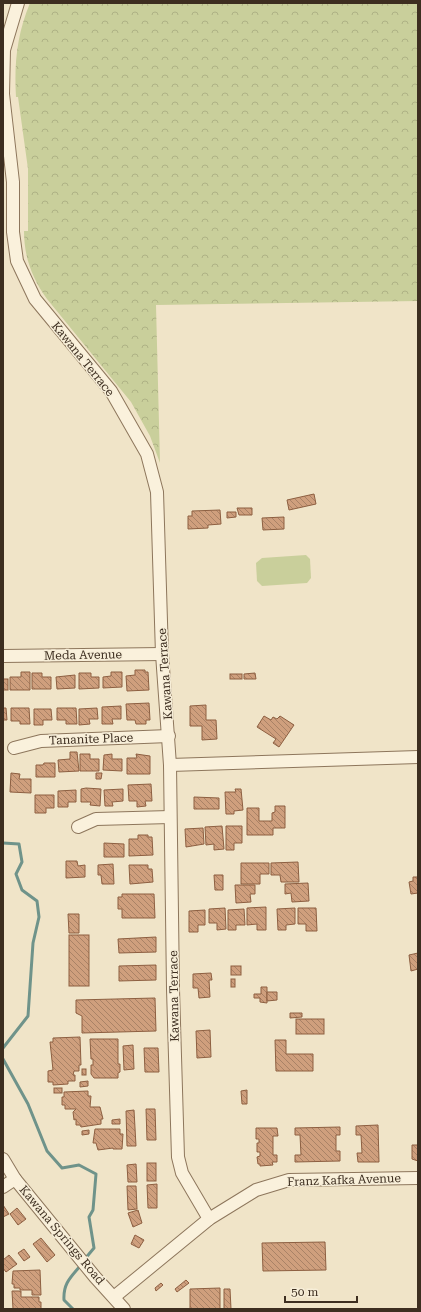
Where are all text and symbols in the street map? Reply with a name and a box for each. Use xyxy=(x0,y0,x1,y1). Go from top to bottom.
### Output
street label: Kawana Terrace xyxy=(49,319,118,399)
street label: Kawana Terrace xyxy=(155,627,175,720)
street label: Meda Avenue xyxy=(44,647,123,663)
street label: Tananite Place xyxy=(48,731,134,747)
street label: Kawana Terrace xyxy=(166,950,182,1042)
street label: Franz Kafka Avenue xyxy=(287,1171,402,1189)
street label: Kawana Springs Road xyxy=(16,1183,108,1288)
scale bar xyxy=(285,1278,357,1304)
text: 50 m xyxy=(291,1285,318,1299)

